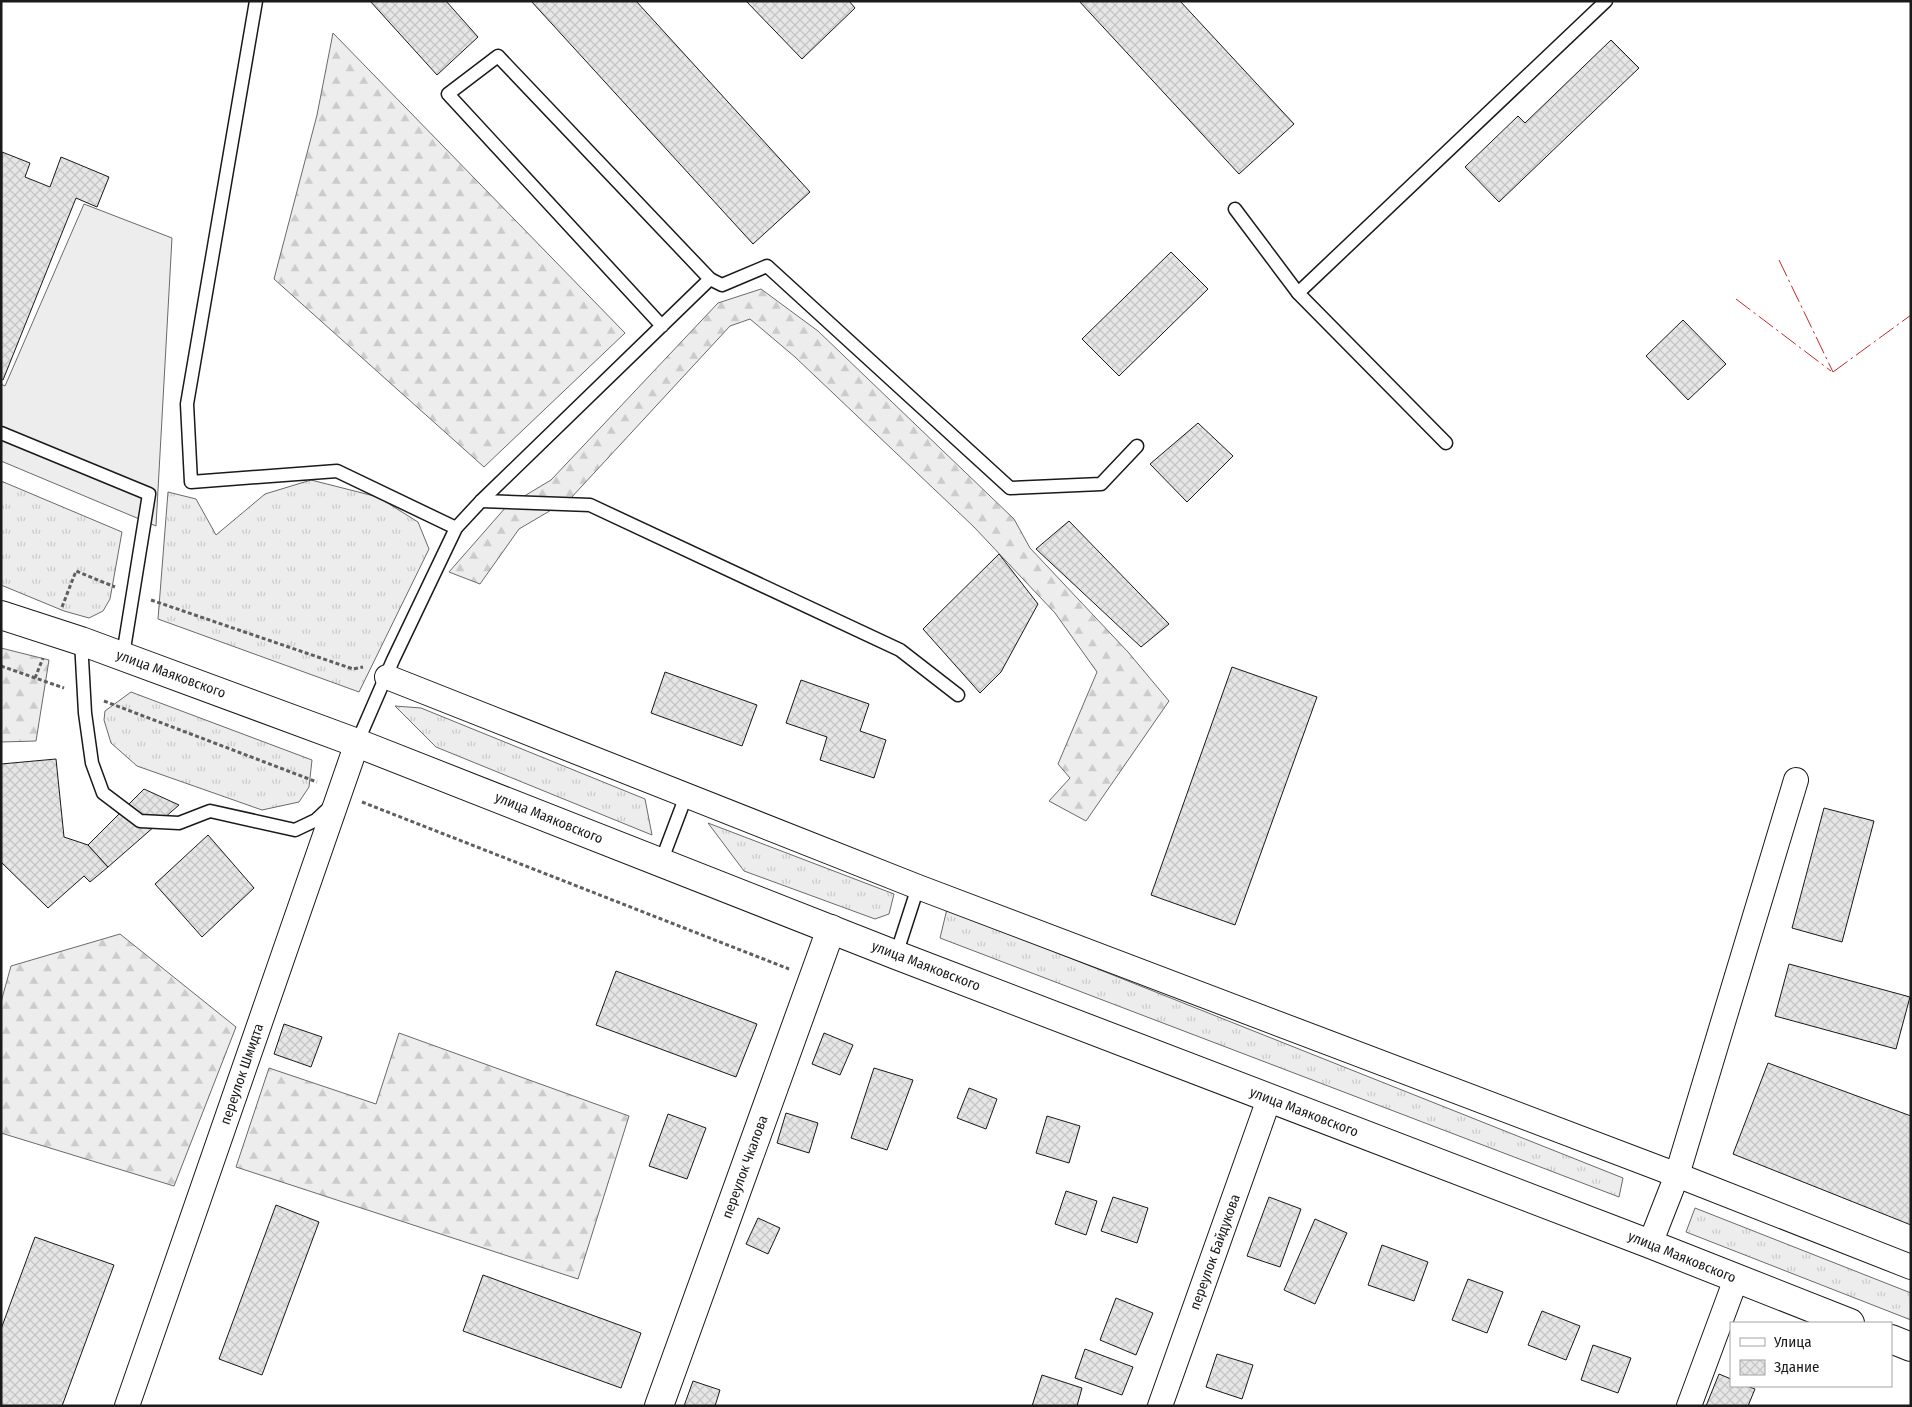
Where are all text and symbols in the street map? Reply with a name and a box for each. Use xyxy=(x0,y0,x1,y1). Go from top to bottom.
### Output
street label: улица Маяковского xyxy=(114,646,228,702)
street label: улица Маяковского xyxy=(492,789,606,847)
street label: улица Маяковского xyxy=(869,937,983,995)
street label: переулок Шмидта xyxy=(217,1021,267,1127)
street label: улица Маяковского xyxy=(1247,1083,1361,1141)
street label: переулок Чкалова xyxy=(718,1113,772,1221)
street label: переулок Байдукова xyxy=(1186,1192,1244,1312)
street label: улица Маяковского xyxy=(1625,1228,1739,1286)
legend xyxy=(1730,1322,1892,1387)
text: Улица xyxy=(1773,1333,1812,1351)
text: Здание xyxy=(1774,1358,1820,1376)

